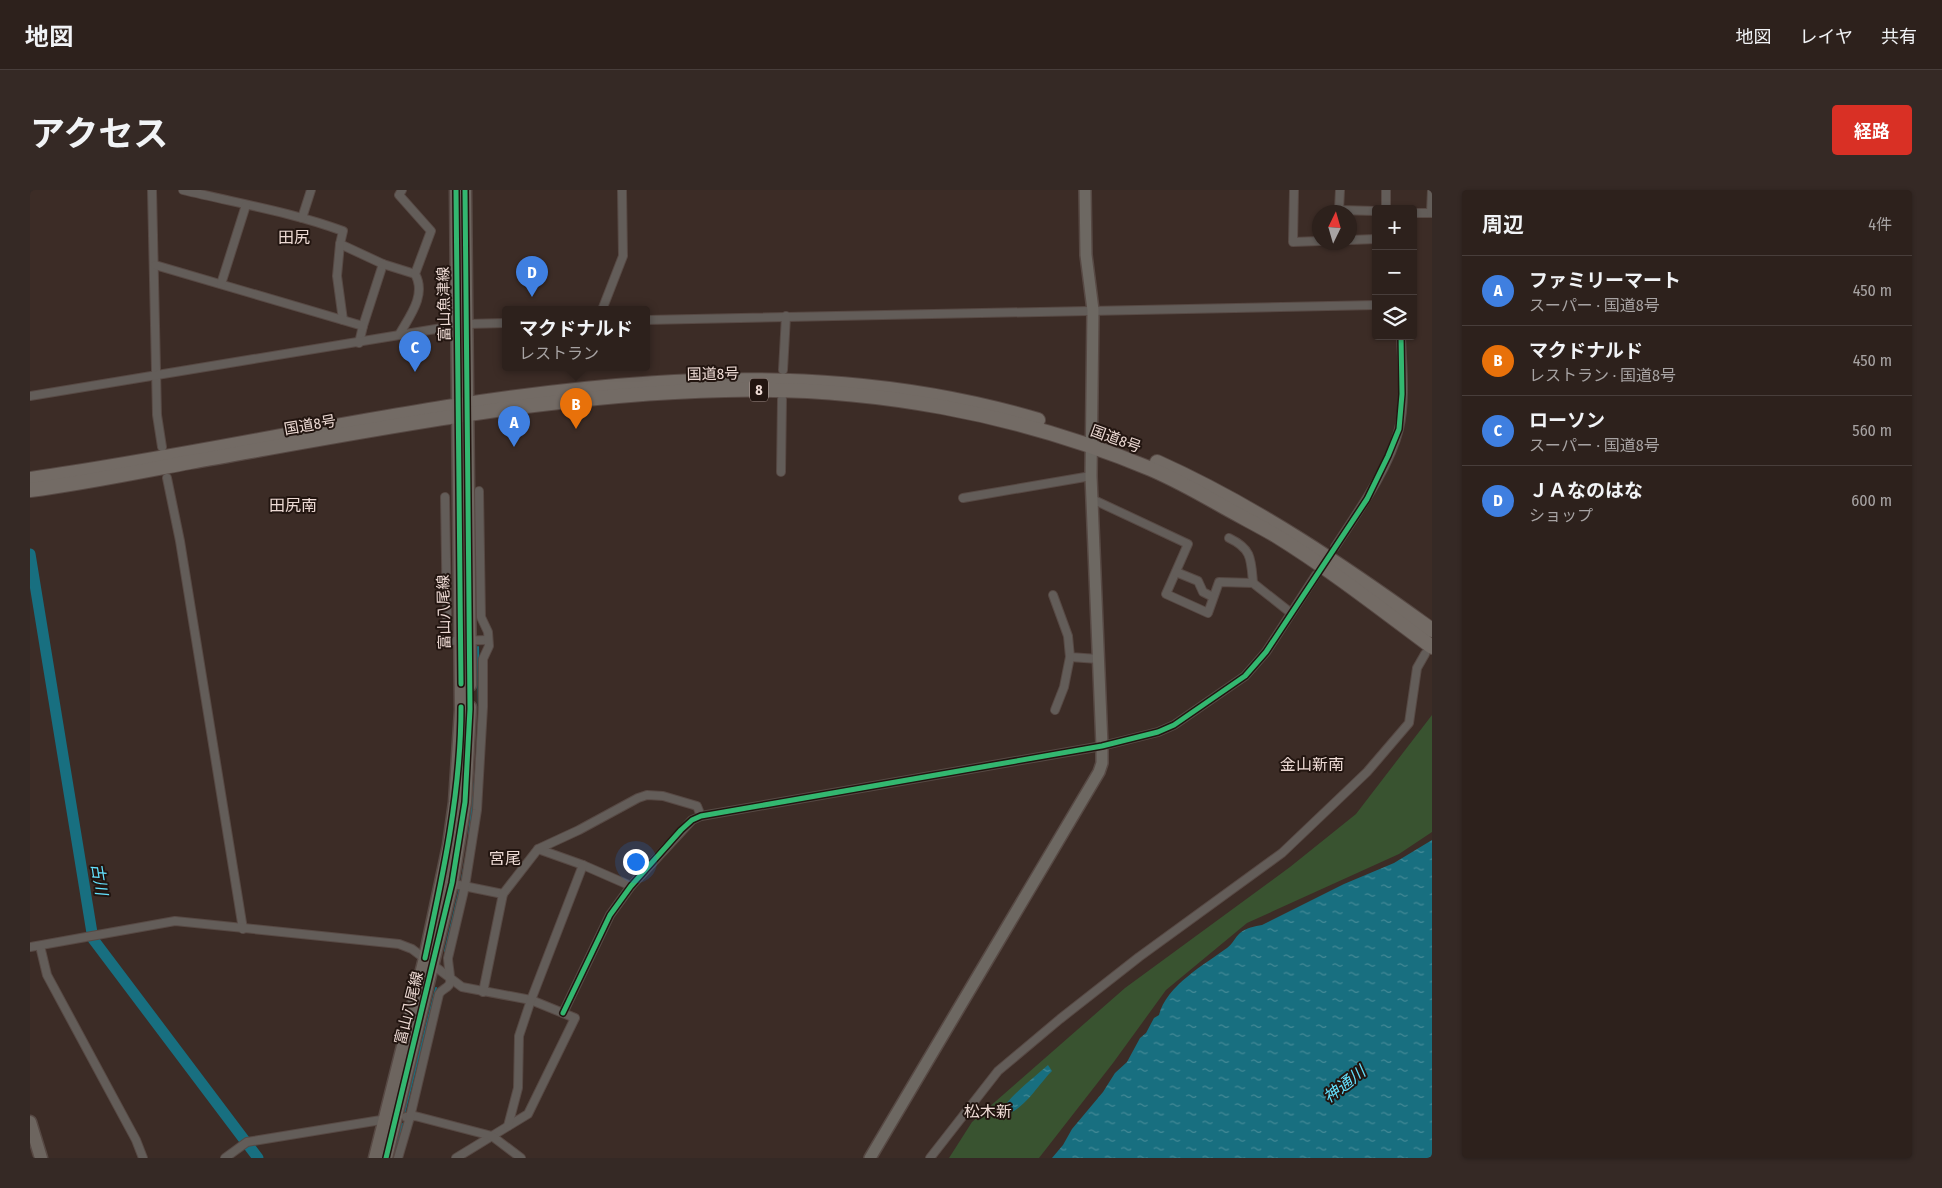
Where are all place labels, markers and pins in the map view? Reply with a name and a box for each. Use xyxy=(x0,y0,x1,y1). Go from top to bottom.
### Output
pin: D xyxy=(516,256,548,297)
pin: C xyxy=(399,331,431,372)
pin: B xyxy=(560,388,592,429)
pin: A xyxy=(498,406,530,447)

